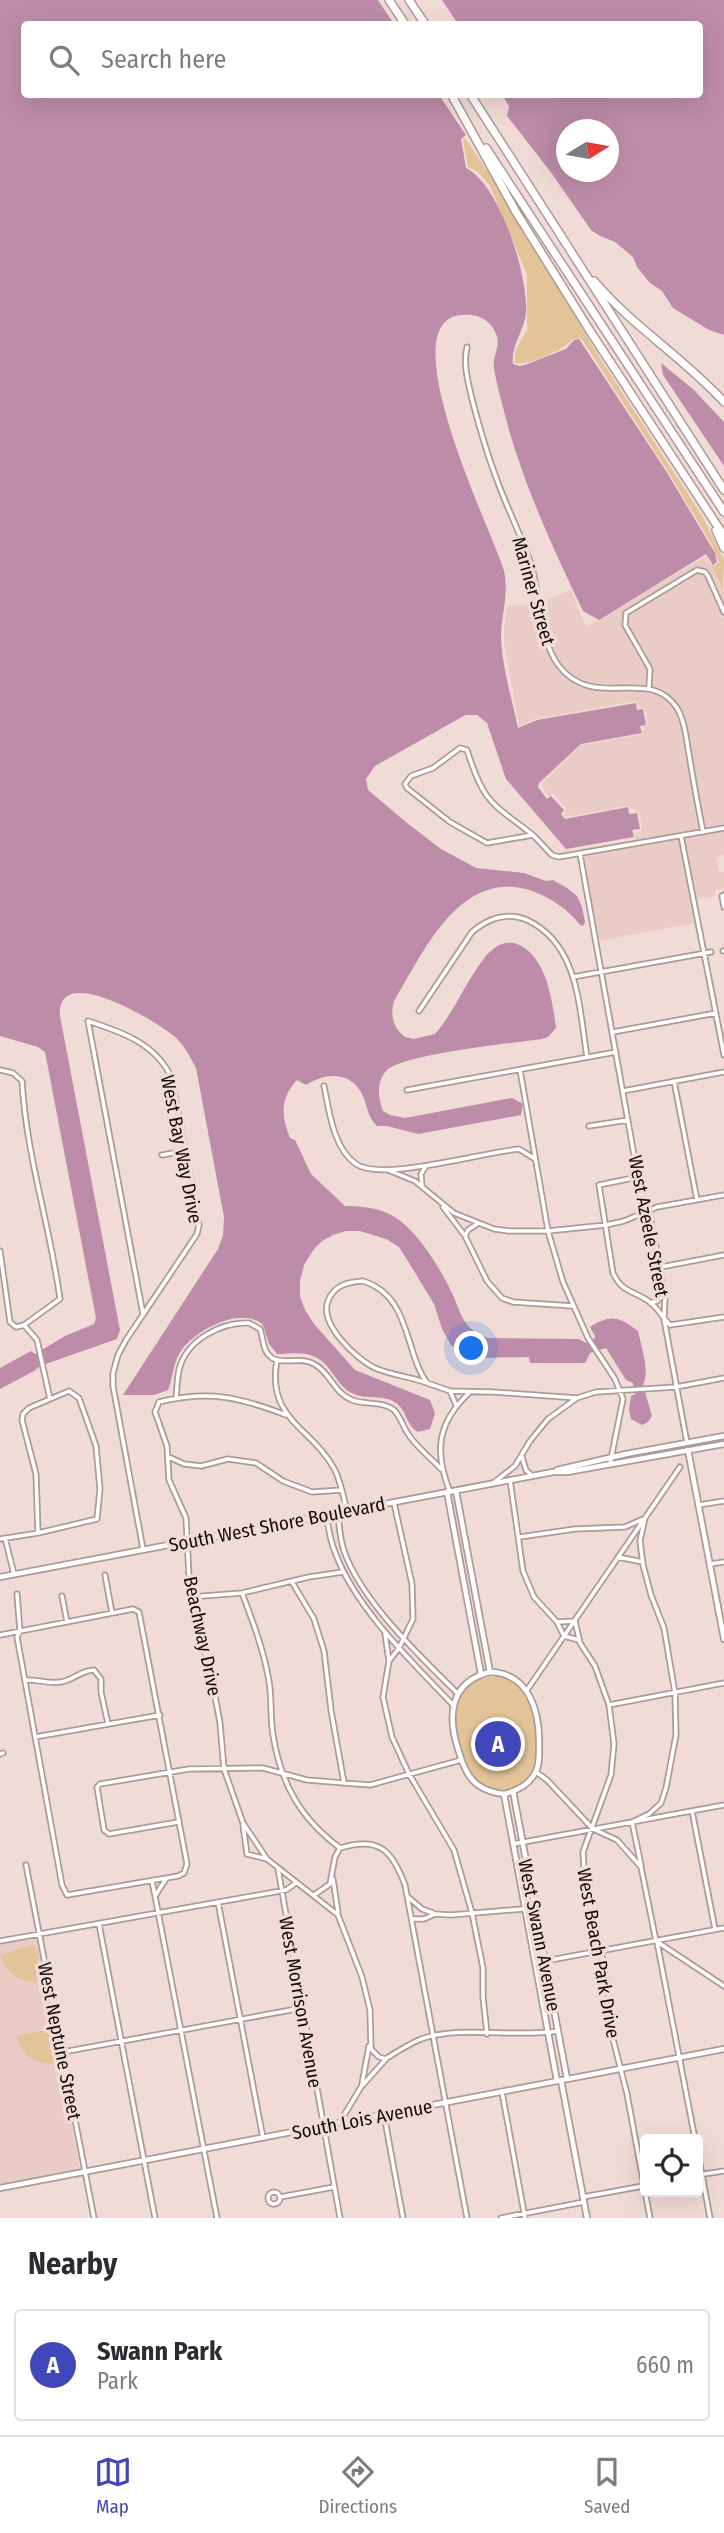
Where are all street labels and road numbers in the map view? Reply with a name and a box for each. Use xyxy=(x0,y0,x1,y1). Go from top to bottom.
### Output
street label: Mariner Street xyxy=(507,534,560,649)
street label: West Bay Way Drive xyxy=(156,1073,207,1225)
street label: West Azeele Street xyxy=(623,1153,674,1300)
street label: South West Shore Boulevard xyxy=(167,1492,387,1557)
street label: Beachway Drive xyxy=(179,1574,226,1698)
street label: West Swann Avenue xyxy=(513,1857,566,2013)
street label: West Beach Park Drive xyxy=(572,1866,625,2040)
street label: West Morrison Avenue xyxy=(274,1915,327,2089)
street label: West Neptune Street xyxy=(33,1960,86,2123)
street label: South Lois Avenue xyxy=(290,2095,434,2144)

